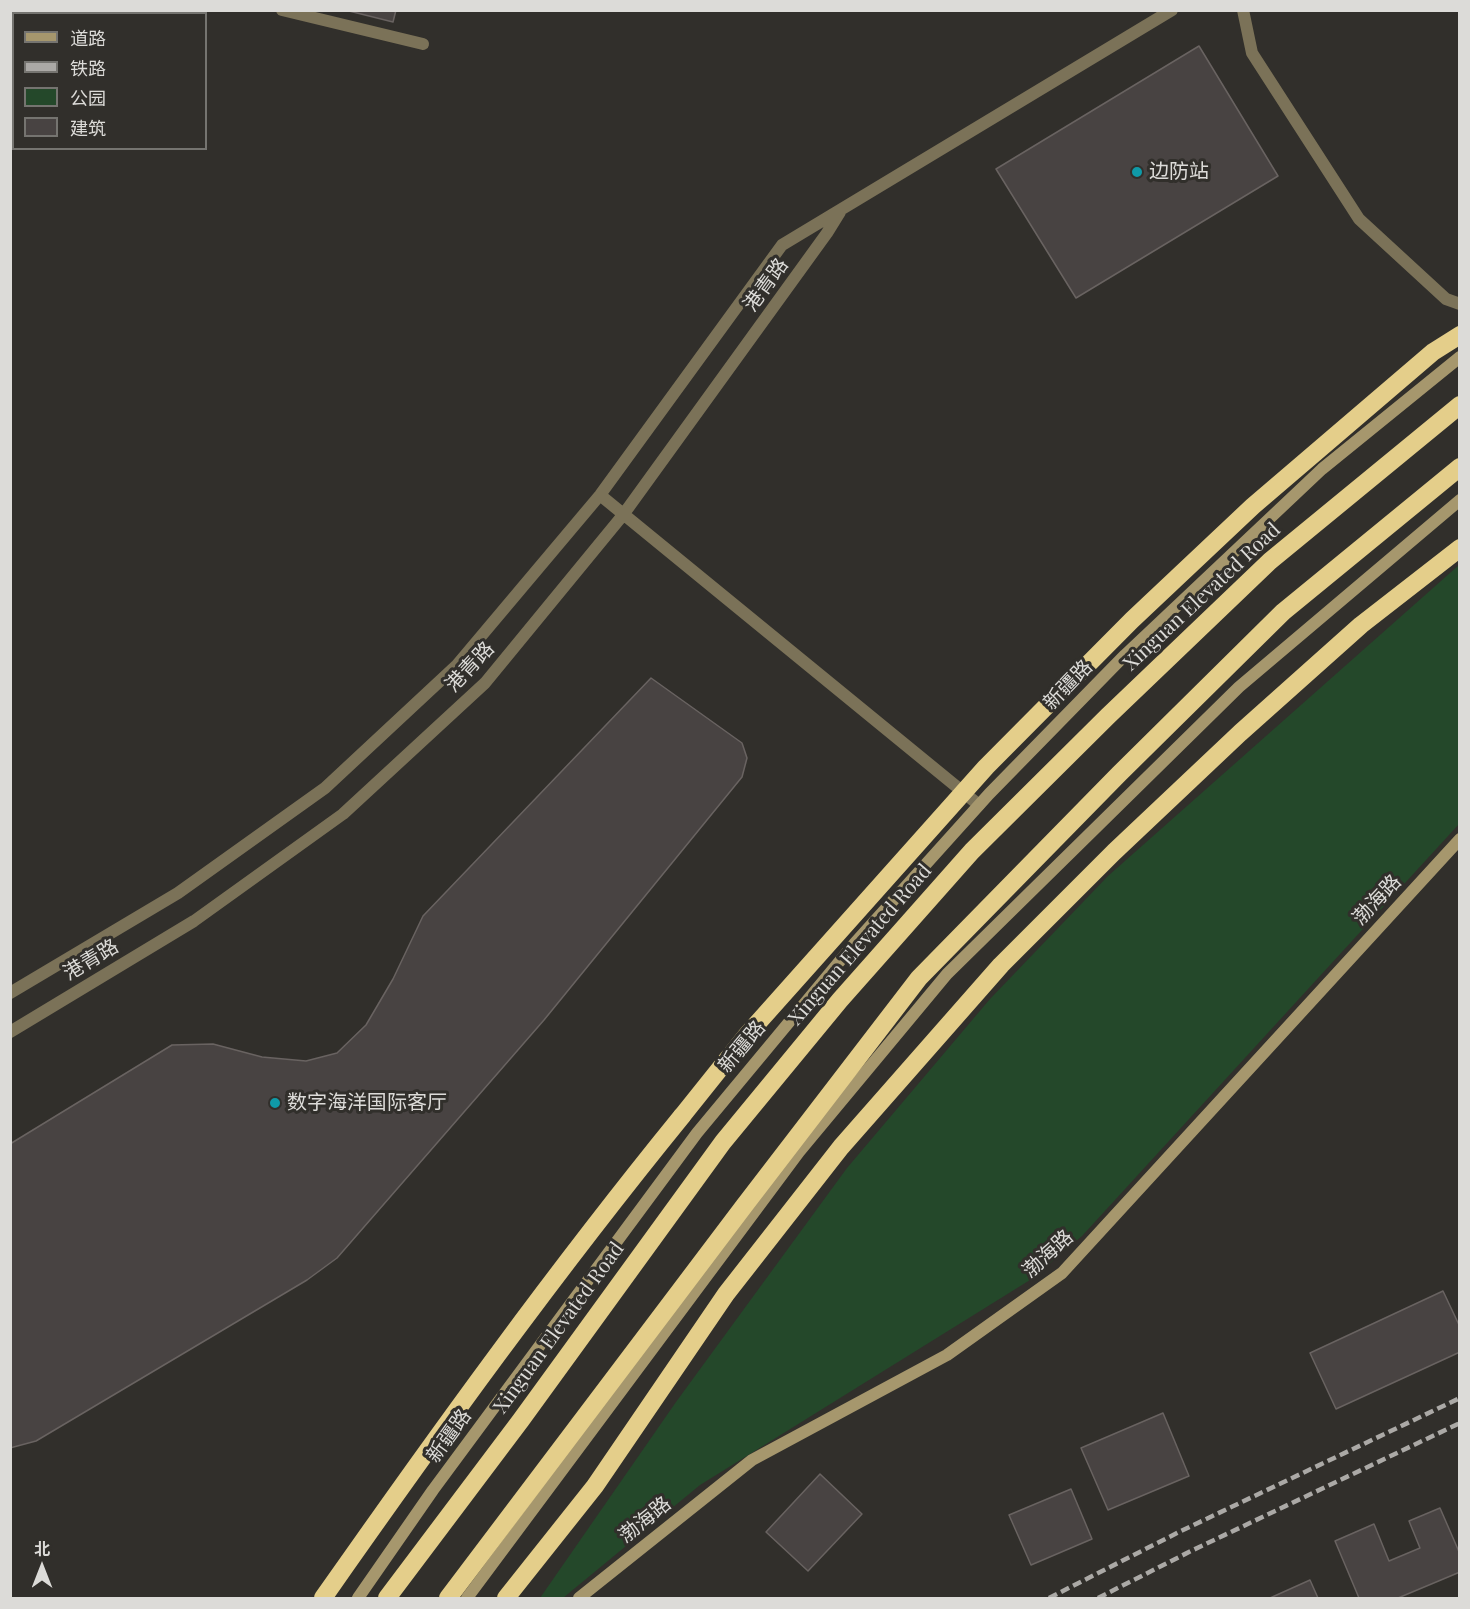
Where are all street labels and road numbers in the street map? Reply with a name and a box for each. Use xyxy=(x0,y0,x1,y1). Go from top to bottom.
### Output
street label: 港青路 xyxy=(739,254,793,316)
street label: Xinguan Elevated Road xyxy=(1118,518,1286,676)
street label: 港青路 xyxy=(441,637,499,697)
street label: 新疆路 xyxy=(1039,655,1097,715)
street label: Xinguan Elevated Road xyxy=(783,859,937,1031)
street label: 渤海路 xyxy=(1348,870,1406,930)
street label: 港青路 xyxy=(59,934,123,986)
street label: 新疆路 xyxy=(714,1016,770,1078)
street label: 渤海路 xyxy=(1018,1225,1078,1283)
street label: Xinguan Elevated Road xyxy=(489,1238,629,1418)
street label: 新疆路 xyxy=(422,1405,476,1467)
street label: 渤海路 xyxy=(614,1492,676,1548)

